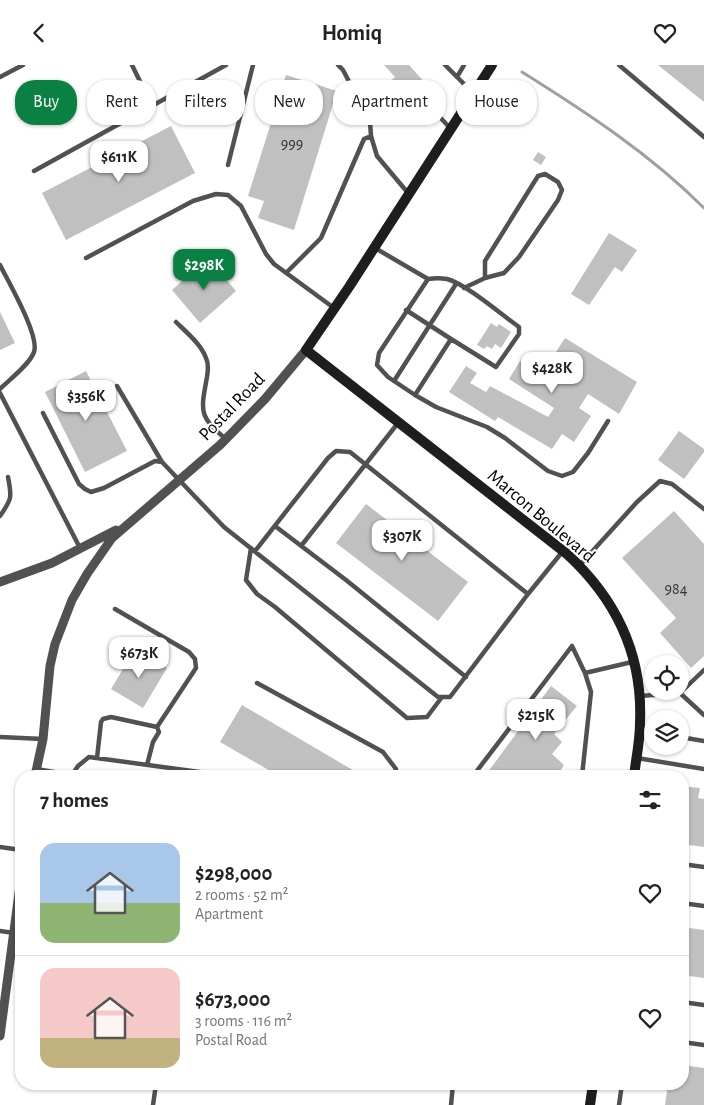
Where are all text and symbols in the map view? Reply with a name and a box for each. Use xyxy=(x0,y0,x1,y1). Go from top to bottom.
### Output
icon: back xyxy=(25,19,53,47)
icon: heart xyxy=(651,19,679,47)
text: Homiq xyxy=(322,22,382,44)
chip: Buy xyxy=(15,80,77,125)
chip: Rent xyxy=(87,80,156,125)
chip: Filters xyxy=(166,80,245,125)
chip: New xyxy=(255,80,323,125)
chip: Apartment xyxy=(333,80,446,125)
chip: House xyxy=(456,80,537,125)
house number: 999 xyxy=(281,136,303,152)
pin: $611K xyxy=(84,141,154,183)
text: $611K xyxy=(101,149,137,165)
pin: $298K xyxy=(169,249,239,291)
text: $298K xyxy=(184,257,224,273)
pin: $428K xyxy=(517,351,587,394)
text: $428K xyxy=(532,360,572,376)
street label: Postal Road xyxy=(195,369,269,445)
pin: $356K xyxy=(51,379,121,422)
text: $356K xyxy=(67,388,105,404)
street label: Marcon Boulevard xyxy=(484,466,598,566)
pin: $307K xyxy=(367,519,437,562)
text: $307K xyxy=(383,528,421,544)
house number: 984 xyxy=(665,581,688,597)
pin: $673K xyxy=(104,637,174,679)
text: $673K xyxy=(120,645,158,661)
map controls xyxy=(644,655,689,755)
button: locate xyxy=(644,655,689,700)
pin: $215K xyxy=(501,699,571,741)
text: $215K xyxy=(518,707,554,723)
button: layers xyxy=(644,710,689,755)
icon: filters xyxy=(636,786,664,814)
text: 7 homes xyxy=(40,790,109,811)
icon: home xyxy=(80,863,140,923)
text: $298,000 xyxy=(195,863,272,884)
icon: heart xyxy=(636,879,664,907)
text: 2 rooms · 52 m² xyxy=(195,887,288,903)
text: Apartment xyxy=(195,906,263,922)
icon: home xyxy=(80,988,140,1048)
text: $673,000 xyxy=(195,989,270,1010)
icon: heart xyxy=(636,1004,664,1032)
text: 3 rooms · 116 m² xyxy=(195,1013,292,1029)
text: Postal Road xyxy=(195,1032,267,1048)

